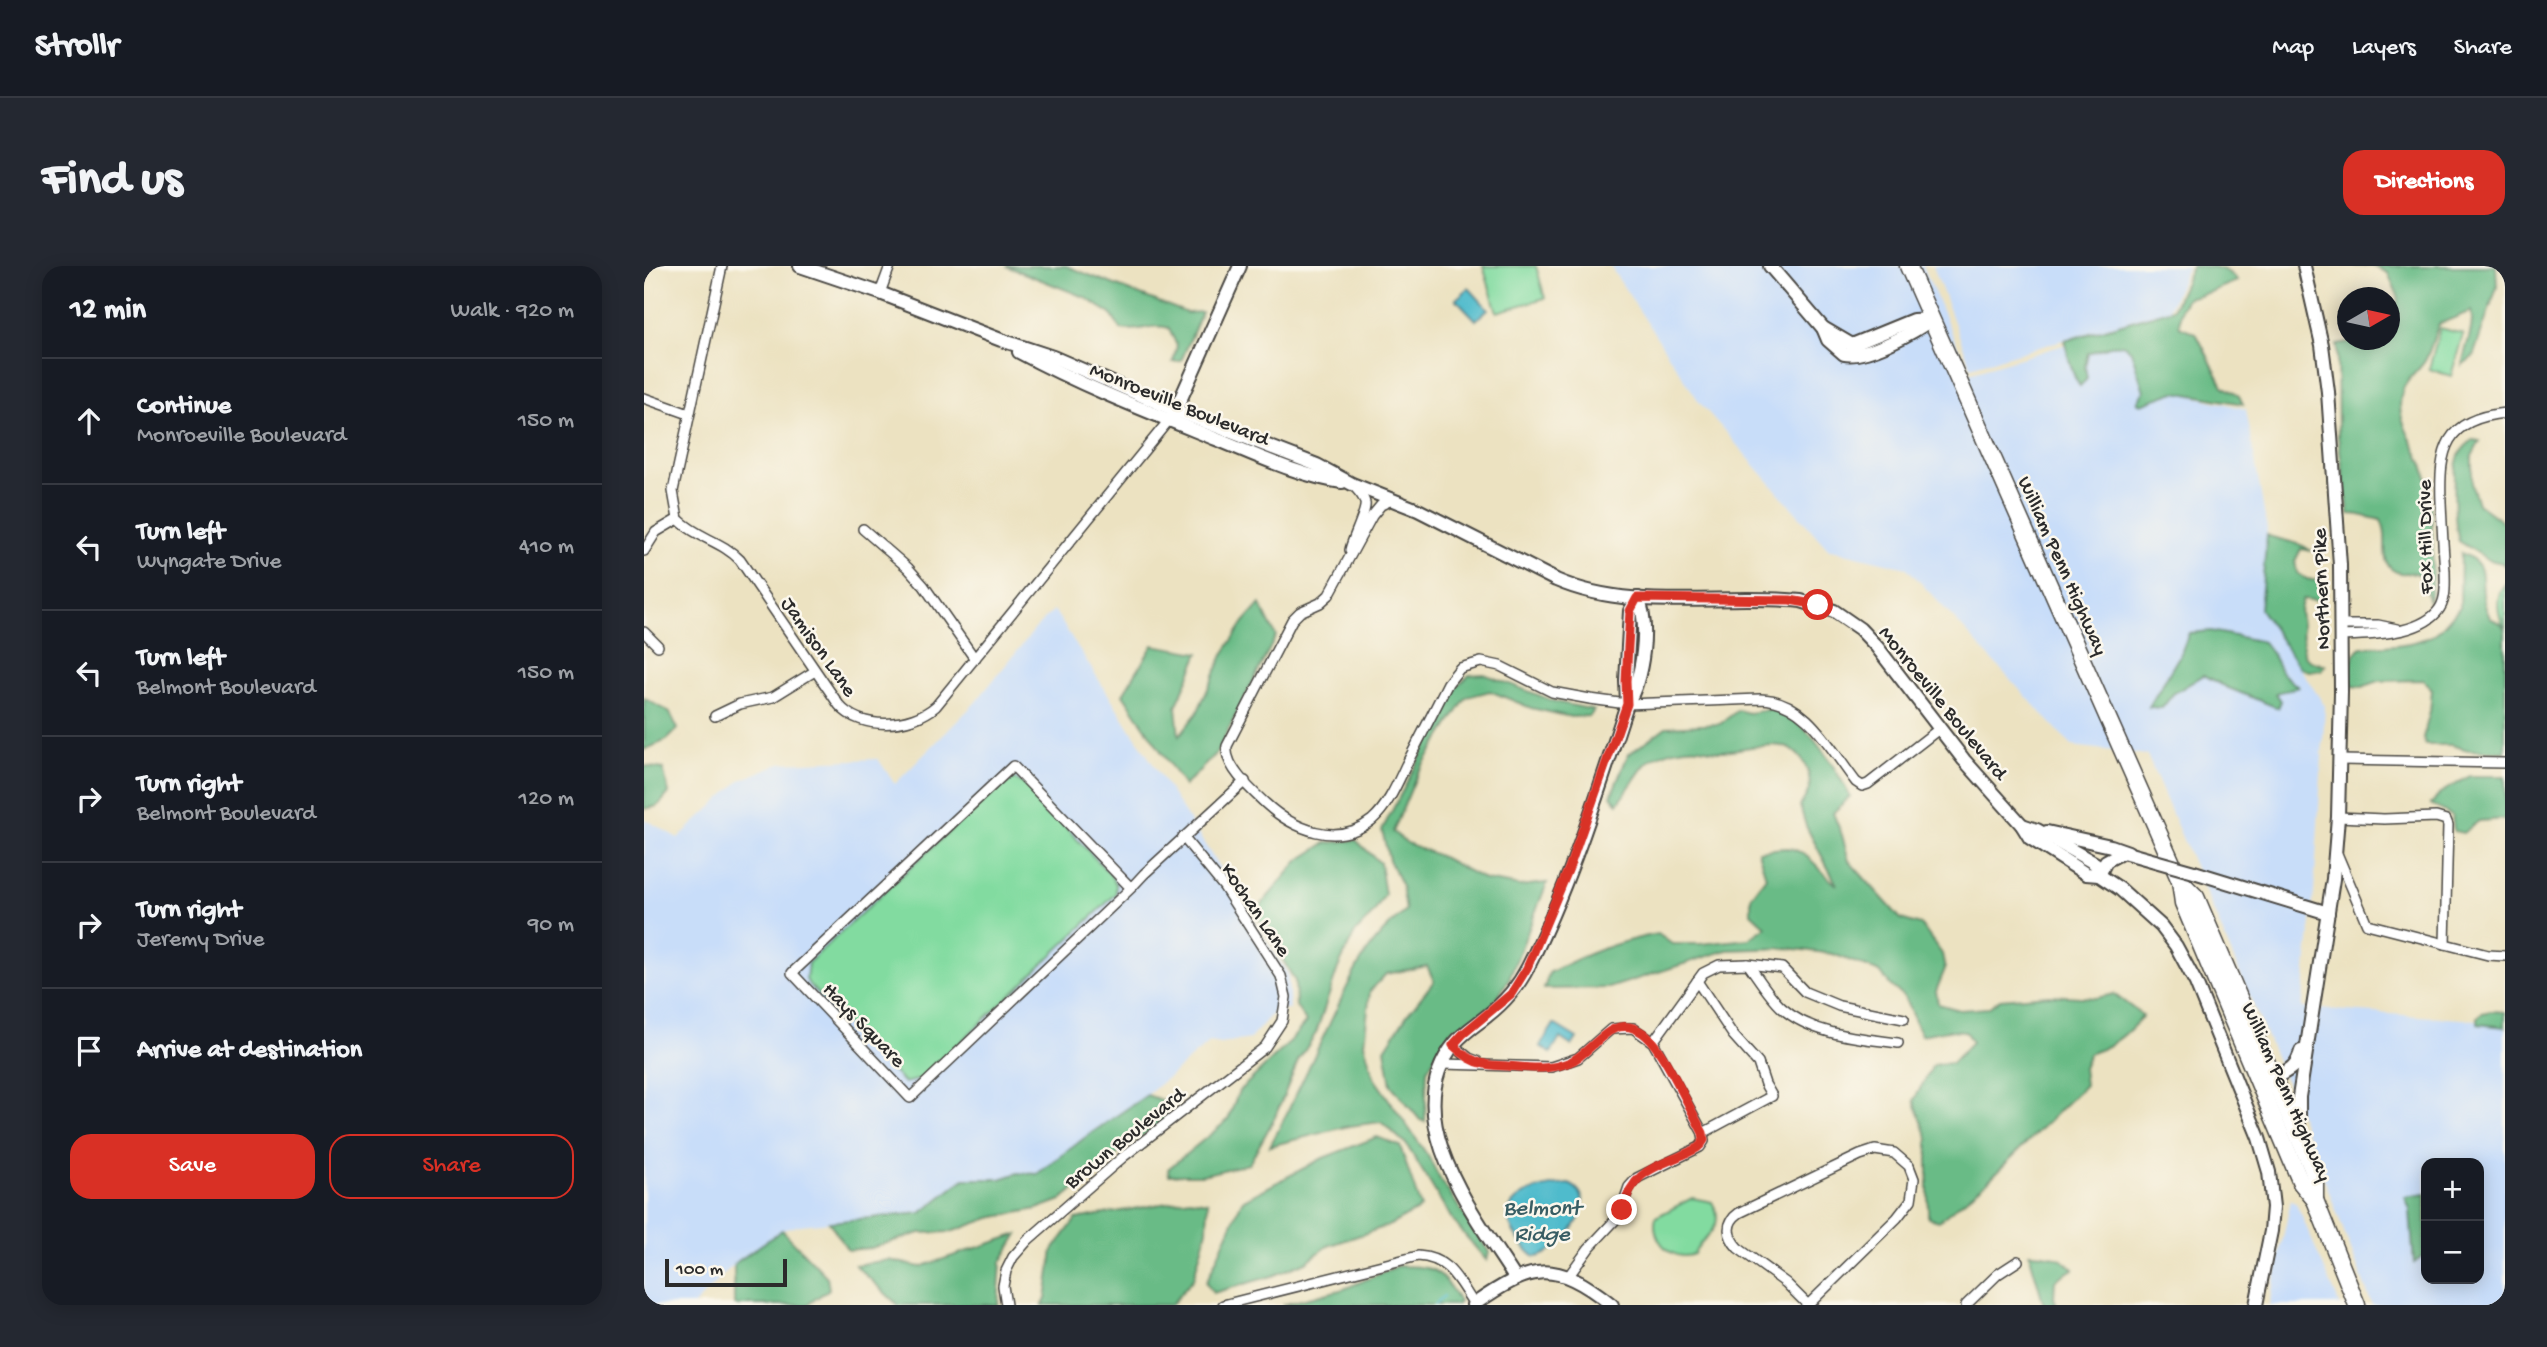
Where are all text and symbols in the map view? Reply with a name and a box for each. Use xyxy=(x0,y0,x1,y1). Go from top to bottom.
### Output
text: Strollr xyxy=(35,29,119,67)
text: Map xyxy=(2272,34,2314,63)
text: Layers xyxy=(2352,34,2416,63)
text: Share xyxy=(2454,34,2512,63)
button: Directions xyxy=(2343,150,2505,215)
text: Find us xyxy=(42,153,182,211)
north arrow xyxy=(2337,287,2400,350)
text: 12 min xyxy=(70,294,146,329)
text: Walk · 920 m xyxy=(451,298,574,325)
street label: Monroeville Boulevard xyxy=(1085,359,1274,454)
text: Continue xyxy=(137,392,231,423)
icon: ahead xyxy=(70,402,108,440)
text: 150 m xyxy=(518,408,574,435)
text: Monroeville Boulevard xyxy=(137,423,346,450)
street label: William Penn Highway xyxy=(2010,473,2112,660)
street label: Fox Hill Drive xyxy=(2414,478,2441,595)
text: Turn left xyxy=(137,518,225,549)
street label: Northern Pike xyxy=(2309,527,2338,650)
icon: left xyxy=(70,528,108,566)
text: 410 m xyxy=(519,534,574,561)
text: Wyngate Drive xyxy=(137,549,282,576)
route start xyxy=(1802,589,1833,620)
street label: Jamison Lane xyxy=(774,593,861,704)
street label: Monroeville Boulevard xyxy=(1871,622,2012,788)
text: Turn left xyxy=(137,644,225,675)
icon: left xyxy=(70,654,108,692)
text: 150 m xyxy=(518,660,574,687)
text: Belmont Boulevard xyxy=(137,675,316,702)
text: Turn right xyxy=(137,770,241,801)
icon: right xyxy=(70,780,108,818)
text: 120 m xyxy=(519,786,574,813)
text: Belmont Boulevard xyxy=(137,801,316,828)
street label: Kochan Lane xyxy=(1214,859,1295,964)
text: Turn right xyxy=(137,896,241,927)
icon: right xyxy=(70,906,108,944)
text: 90 m xyxy=(528,912,574,939)
text: Jeremy Drive xyxy=(137,927,264,954)
street label: Hays Square xyxy=(816,979,910,1075)
street label: William Penn Highway xyxy=(2234,999,2336,1186)
icon: arrive xyxy=(70,1032,108,1070)
text: Arrive at destination xyxy=(137,1036,362,1067)
street label: Brown Boulevard xyxy=(1060,1082,1193,1197)
button: Save xyxy=(70,1134,315,1199)
button: Share xyxy=(329,1134,574,1199)
map controls xyxy=(2421,1158,2484,1284)
button: + xyxy=(2421,1158,2484,1221)
route end xyxy=(1606,1194,1637,1225)
water label: Belmont Ridge xyxy=(1503,1196,1584,1249)
button: − xyxy=(2421,1221,2484,1284)
scale bar xyxy=(665,1256,788,1288)
text: 100 m xyxy=(676,1259,723,1282)

